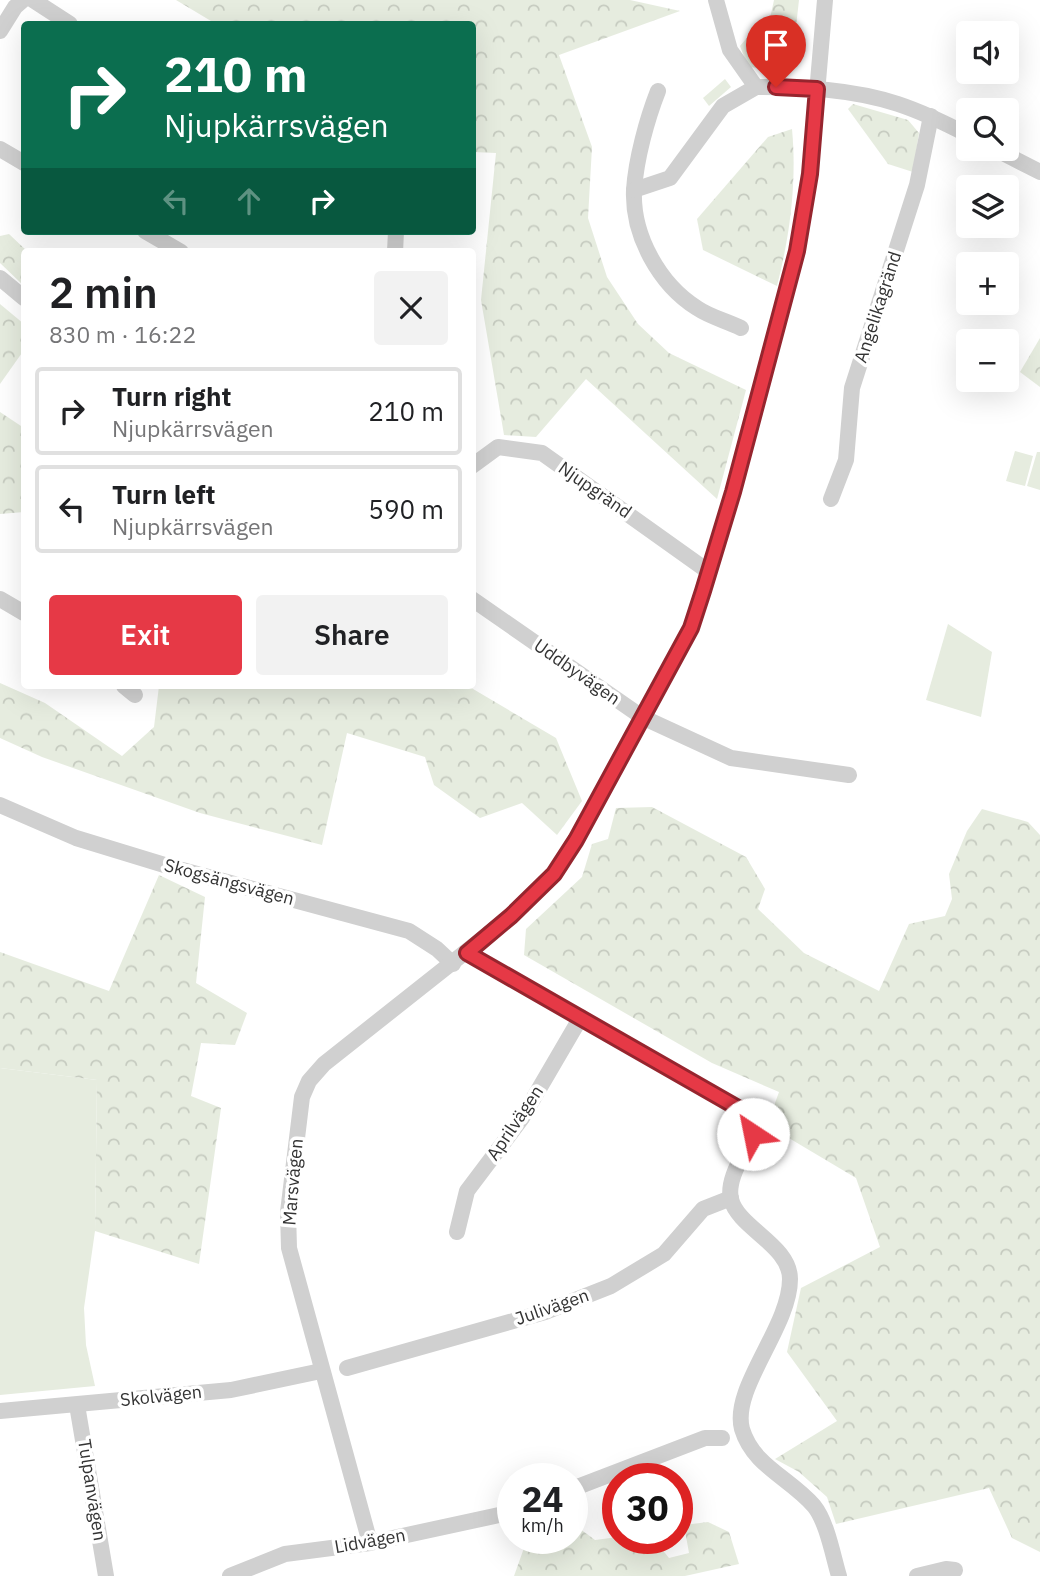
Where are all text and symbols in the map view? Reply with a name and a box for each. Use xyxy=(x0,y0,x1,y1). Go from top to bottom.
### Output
pin xyxy=(746,15,806,87)
map controls xyxy=(956,21,1019,392)
button: sound xyxy=(956,21,1019,84)
icon: arrive xyxy=(757,26,795,64)
text: 210 m xyxy=(164,42,308,105)
icon: right xyxy=(49,49,140,140)
button: search xyxy=(956,98,1019,161)
text: Njupkärrsvägen xyxy=(164,104,389,146)
button: layers xyxy=(956,175,1019,238)
icon: left xyxy=(157,182,195,220)
icon: ahead xyxy=(230,182,268,220)
icon: right xyxy=(303,182,341,220)
street label: Angelikagränd xyxy=(849,248,906,365)
button: + xyxy=(956,252,1019,315)
text: 2 min xyxy=(49,265,158,320)
button: close xyxy=(374,271,448,345)
text: 830 m · 16:22 xyxy=(49,319,196,349)
button: − xyxy=(956,329,1019,392)
text: Turn right xyxy=(112,379,231,413)
icon: right xyxy=(53,392,91,430)
text: 210 m xyxy=(368,394,444,428)
text: Njupkärrsvägen xyxy=(112,413,274,443)
street label: Njupgränd xyxy=(554,456,636,523)
text: Turn left xyxy=(112,477,215,511)
icon: left xyxy=(53,490,91,528)
text: 590 m xyxy=(368,492,444,526)
text: Njupkärrsvägen xyxy=(112,511,274,541)
button: Exit xyxy=(49,595,242,675)
button: Share xyxy=(256,595,448,675)
street label: Uddbyvägen xyxy=(530,633,625,710)
street label: Skogsängsvägen xyxy=(162,853,297,910)
street label: Aprilvägen xyxy=(481,1081,548,1165)
position arrow xyxy=(716,1097,790,1171)
street label: Marsvägen xyxy=(277,1138,308,1226)
street label: Julivägen xyxy=(512,1283,592,1330)
street label: Skolvägen xyxy=(119,1380,203,1411)
street label: Tulpanvägen xyxy=(73,1438,112,1542)
speed limit sign: 30 xyxy=(602,1463,693,1554)
text: 24 xyxy=(521,1476,564,1522)
text: km/h xyxy=(521,1514,564,1537)
street label: Lidvägen xyxy=(333,1523,407,1558)

